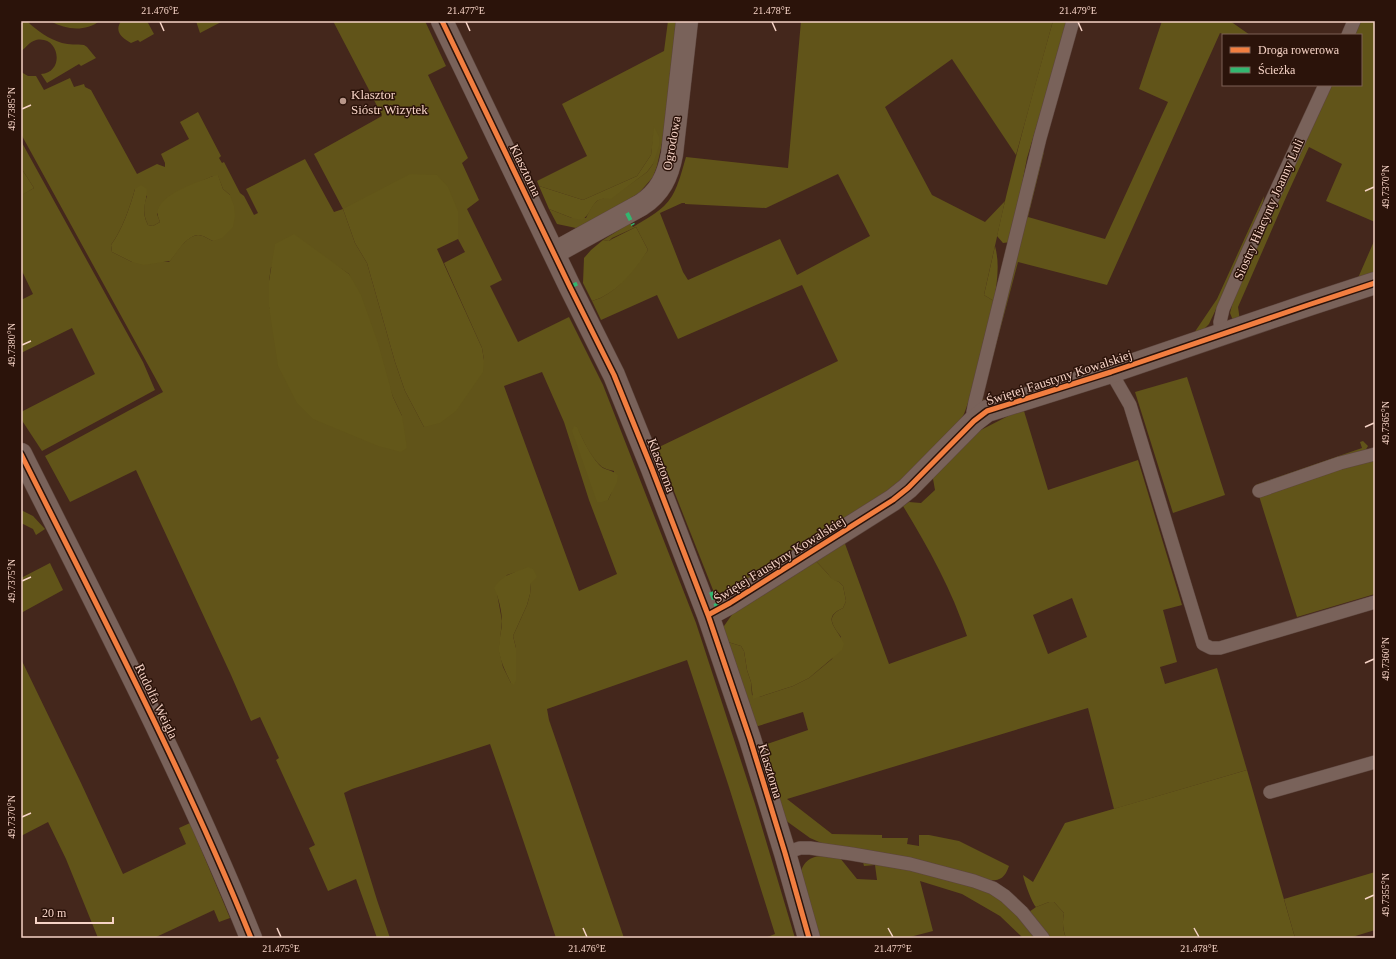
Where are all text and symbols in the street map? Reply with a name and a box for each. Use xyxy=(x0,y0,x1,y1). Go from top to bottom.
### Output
text: 21.476°E xyxy=(141,5,179,16)
text: 21.477°E xyxy=(447,5,485,16)
text: 21.478°E xyxy=(753,5,791,16)
text: 21.479°E xyxy=(1059,5,1097,16)
legend xyxy=(1222,34,1362,86)
text: Droga rowerowa xyxy=(1258,43,1340,57)
text: Ścieżka xyxy=(1258,63,1296,77)
text: 49.7385°N xyxy=(6,87,17,131)
place label: Klasztor Sióstr Wizytek xyxy=(351,87,428,117)
marker: Klasztor Sióstr Wizytek xyxy=(338,96,348,106)
street label: Ogrodowa xyxy=(659,115,684,171)
street label: Siostry Hiacynty Joanny Luli xyxy=(1231,136,1307,282)
street label: Klasztorna xyxy=(506,142,545,199)
text: 49.7370°N xyxy=(1380,165,1391,209)
text: 49.7380°N xyxy=(6,323,17,367)
street label: Świętej Faustyny Kowalskiej xyxy=(984,347,1134,408)
text: 49.7365°N xyxy=(1380,401,1391,445)
street label: Klasztorna xyxy=(644,436,679,494)
street label: Świętej Faustyny Kowalskiej xyxy=(711,513,848,606)
text: 49.7375°N xyxy=(6,559,17,603)
text: 49.7360°N xyxy=(1380,637,1391,681)
street label: Rudolfa Weigla xyxy=(132,661,181,741)
street label: Klasztorna xyxy=(755,742,786,800)
text: 49.7370°N xyxy=(6,795,17,839)
text: 49.7355°N xyxy=(1380,873,1391,917)
scale bar xyxy=(36,899,113,925)
text: 20 m xyxy=(42,906,67,920)
text: 21.475°E xyxy=(262,943,300,954)
text: 21.476°E xyxy=(568,943,606,954)
text: 21.477°E xyxy=(874,943,912,954)
text: 21.478°E xyxy=(1180,943,1218,954)

